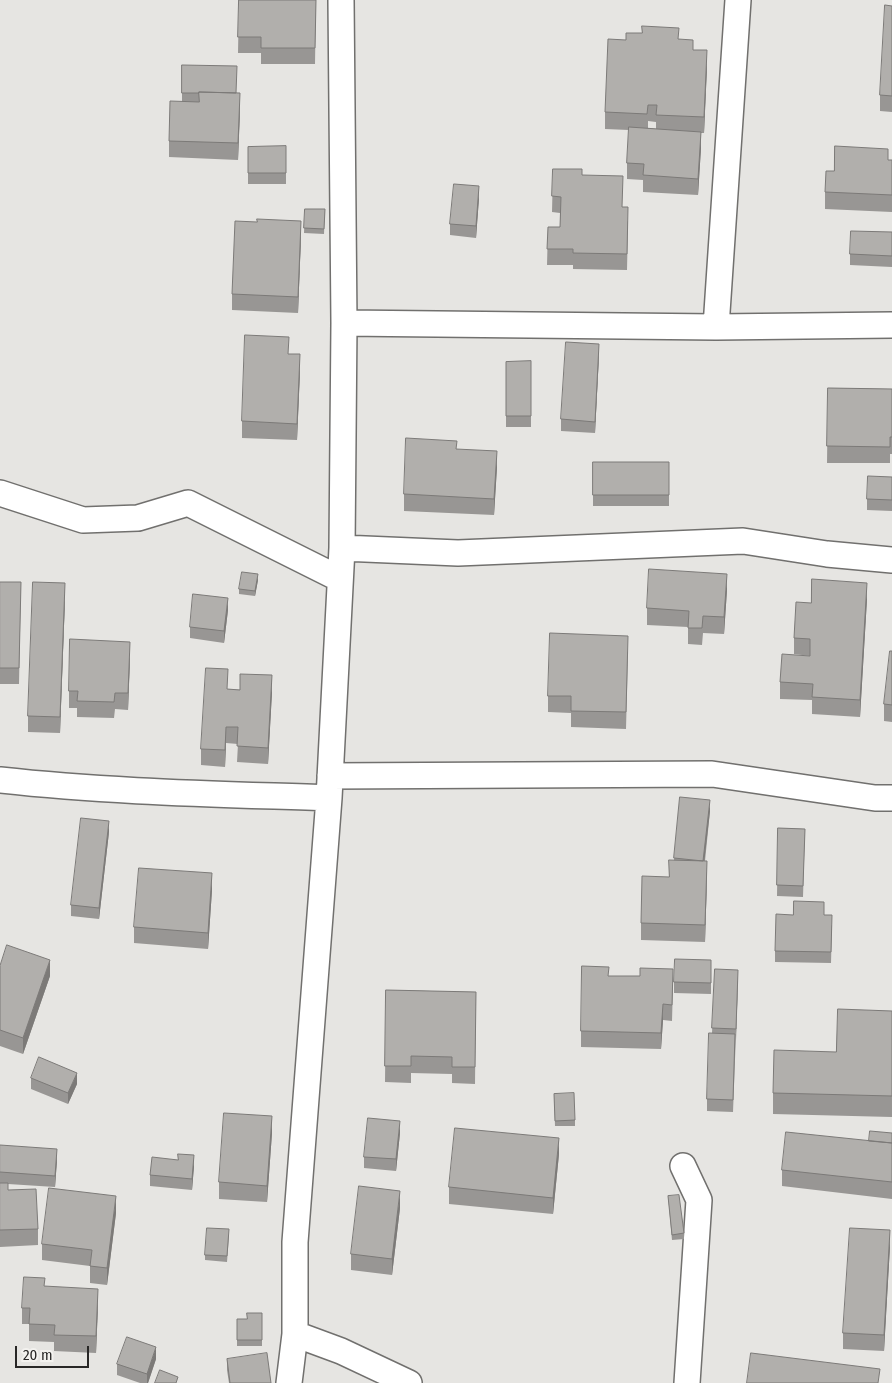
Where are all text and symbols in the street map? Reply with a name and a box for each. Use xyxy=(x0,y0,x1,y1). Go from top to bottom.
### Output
scale bar xyxy=(18,1336,91,1368)
text: 20 m xyxy=(23,1346,53,1364)

